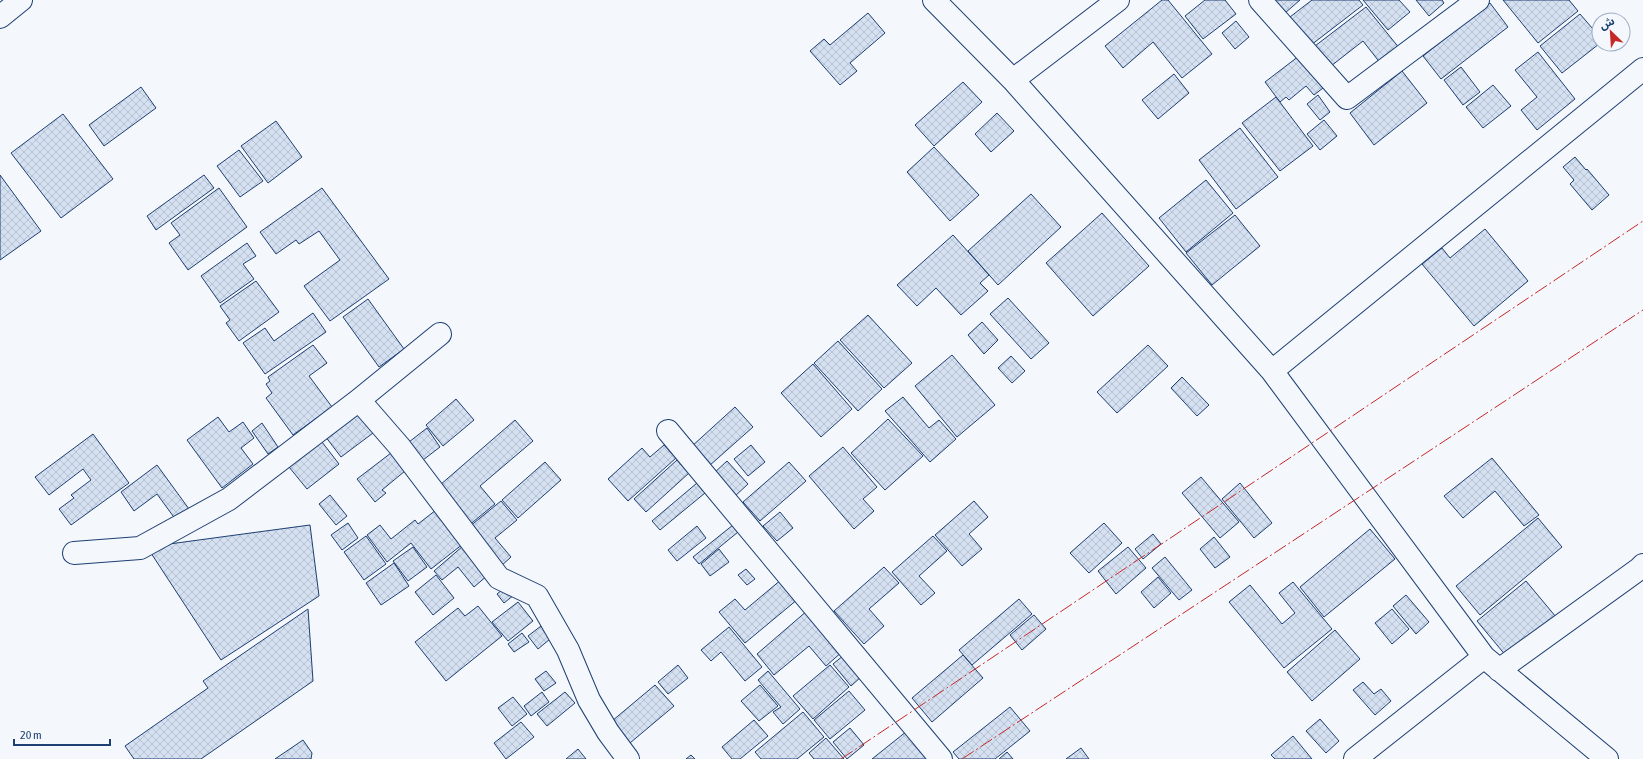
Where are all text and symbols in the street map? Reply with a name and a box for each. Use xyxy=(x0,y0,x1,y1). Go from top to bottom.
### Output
north arrow xyxy=(1591,12,1631,52)
text: ش xyxy=(1597,14,1617,32)
scale bar xyxy=(14,721,110,747)
text: 20 m xyxy=(20,728,42,742)

